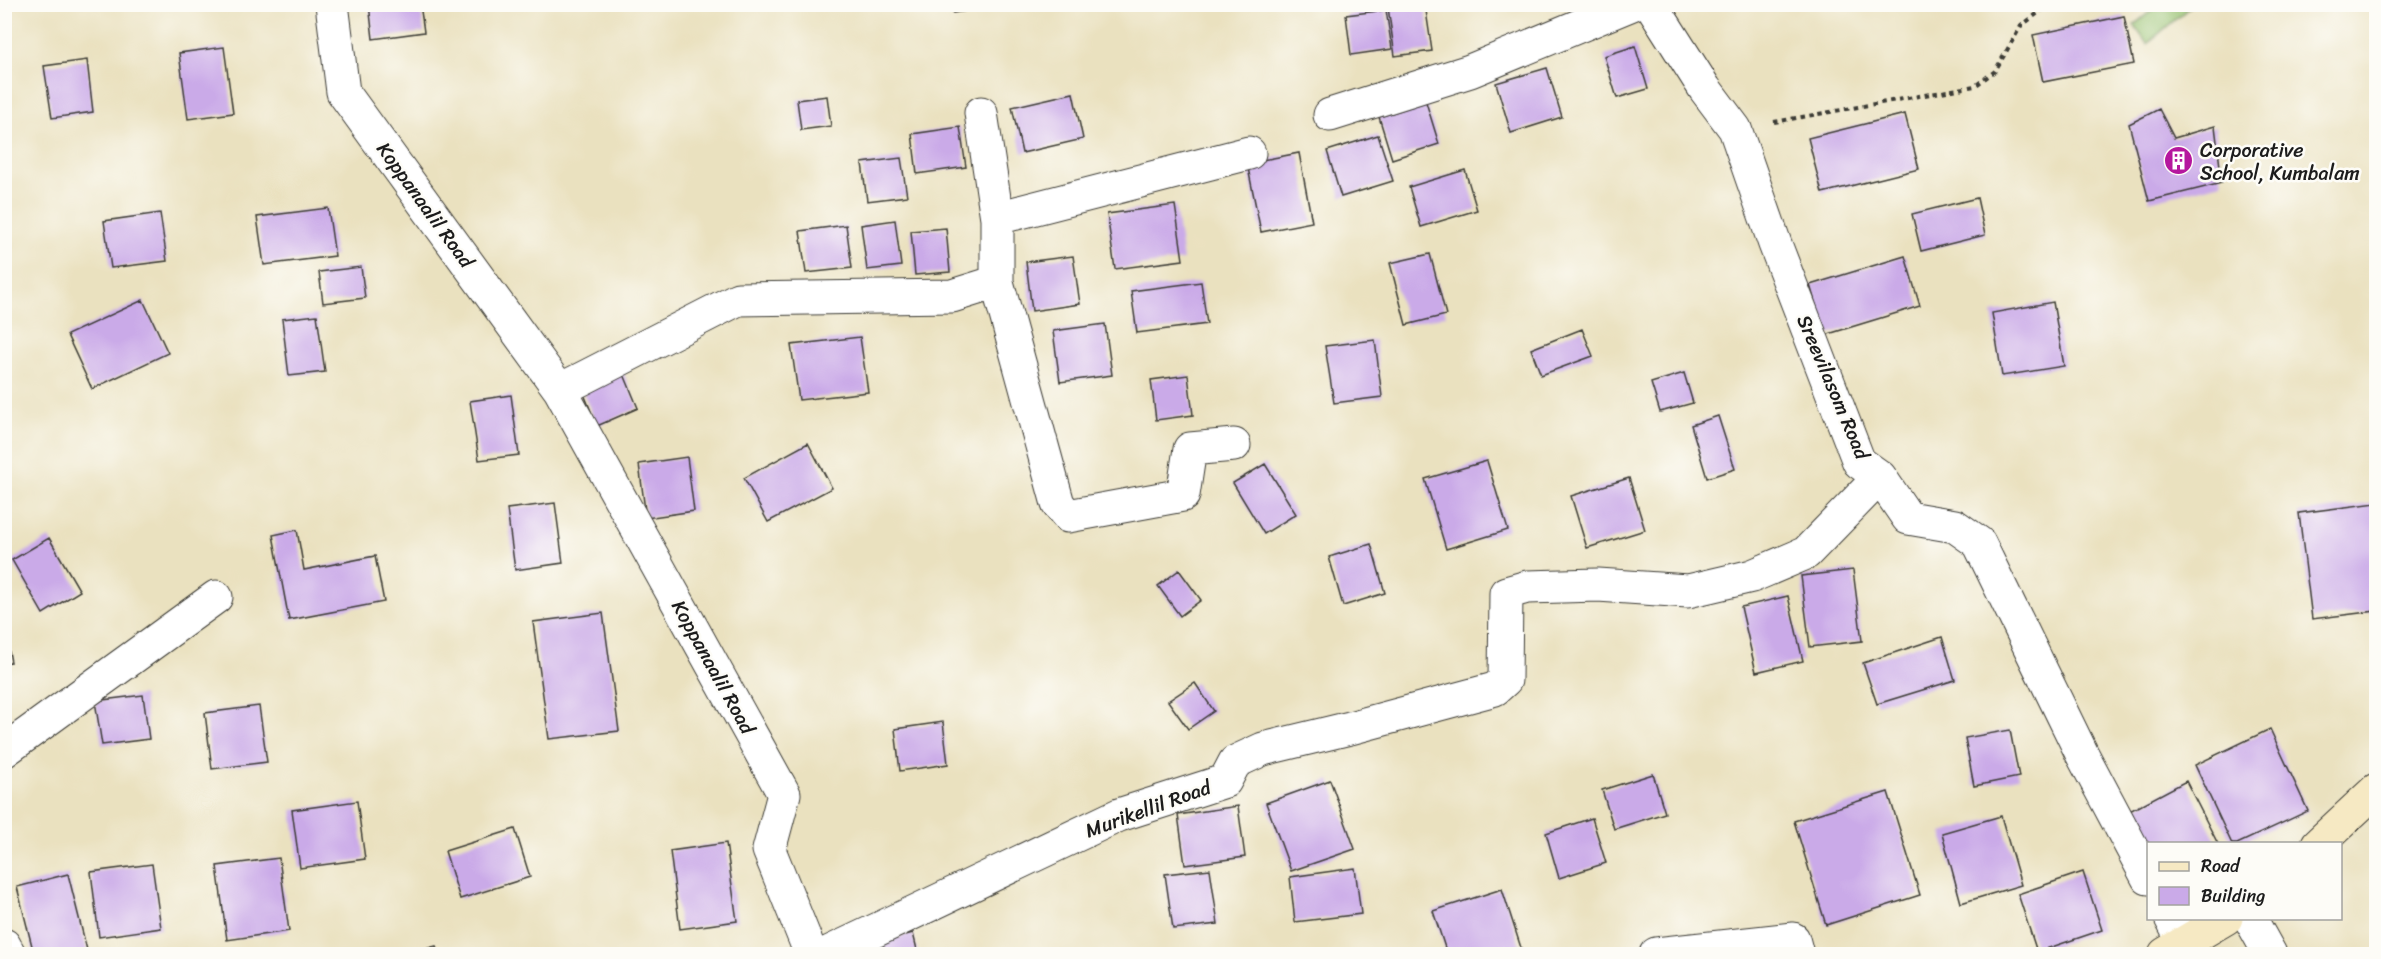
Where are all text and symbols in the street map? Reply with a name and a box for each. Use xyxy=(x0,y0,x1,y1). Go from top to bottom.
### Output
place label: Corporative School, Kumbalam xyxy=(2200,133,2360,191)
street label: Koppanaalil Road xyxy=(367,134,484,277)
building icon: Corporative School, Kumbalam xyxy=(2163,145,2195,177)
street label: Sreevilasom Road xyxy=(1787,309,1880,466)
street label: Koppanaalil Road xyxy=(662,593,765,742)
street label: Murikellil Road xyxy=(1080,770,1217,848)
legend xyxy=(2147,842,2342,920)
text: Road xyxy=(2201,850,2241,882)
text: Building xyxy=(2201,880,2265,912)

